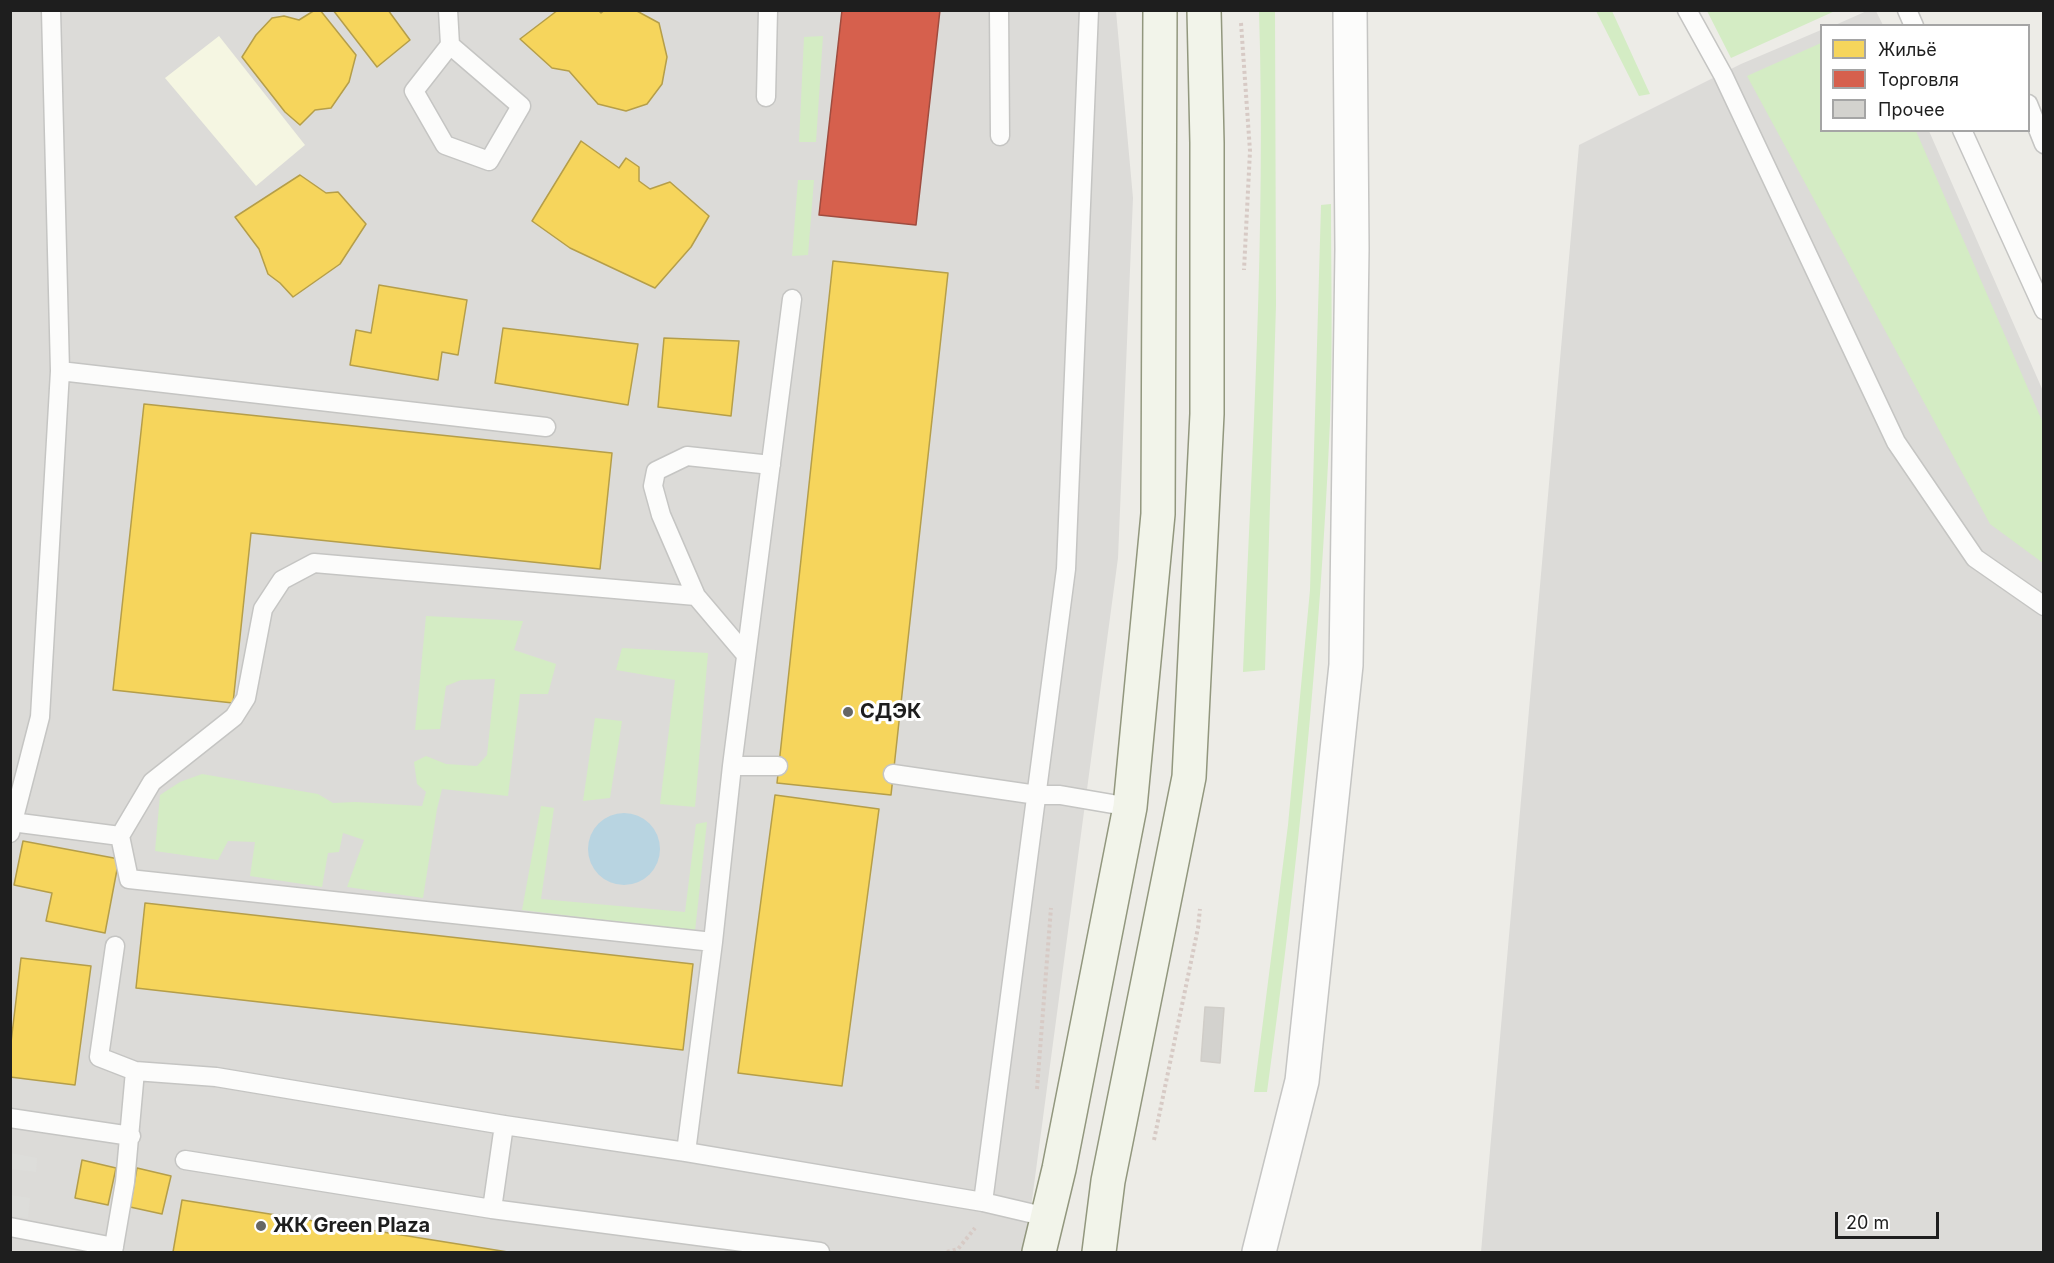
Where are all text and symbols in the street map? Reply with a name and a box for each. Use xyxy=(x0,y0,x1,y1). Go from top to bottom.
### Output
legend xyxy=(1820,24,2030,132)
text: Жильё xyxy=(1878,39,1937,60)
text: Торговля xyxy=(1878,69,1959,90)
text: Прочее xyxy=(1878,99,1945,120)
place label: СДЭК xyxy=(860,700,921,724)
marker: СДЭК xyxy=(841,705,855,719)
scale bar xyxy=(1838,1200,1942,1238)
text: 20 m xyxy=(1846,1212,1889,1233)
place label: ЖК Green Plaza xyxy=(273,1214,430,1238)
marker: ЖК Green Plaza xyxy=(254,1219,268,1233)

